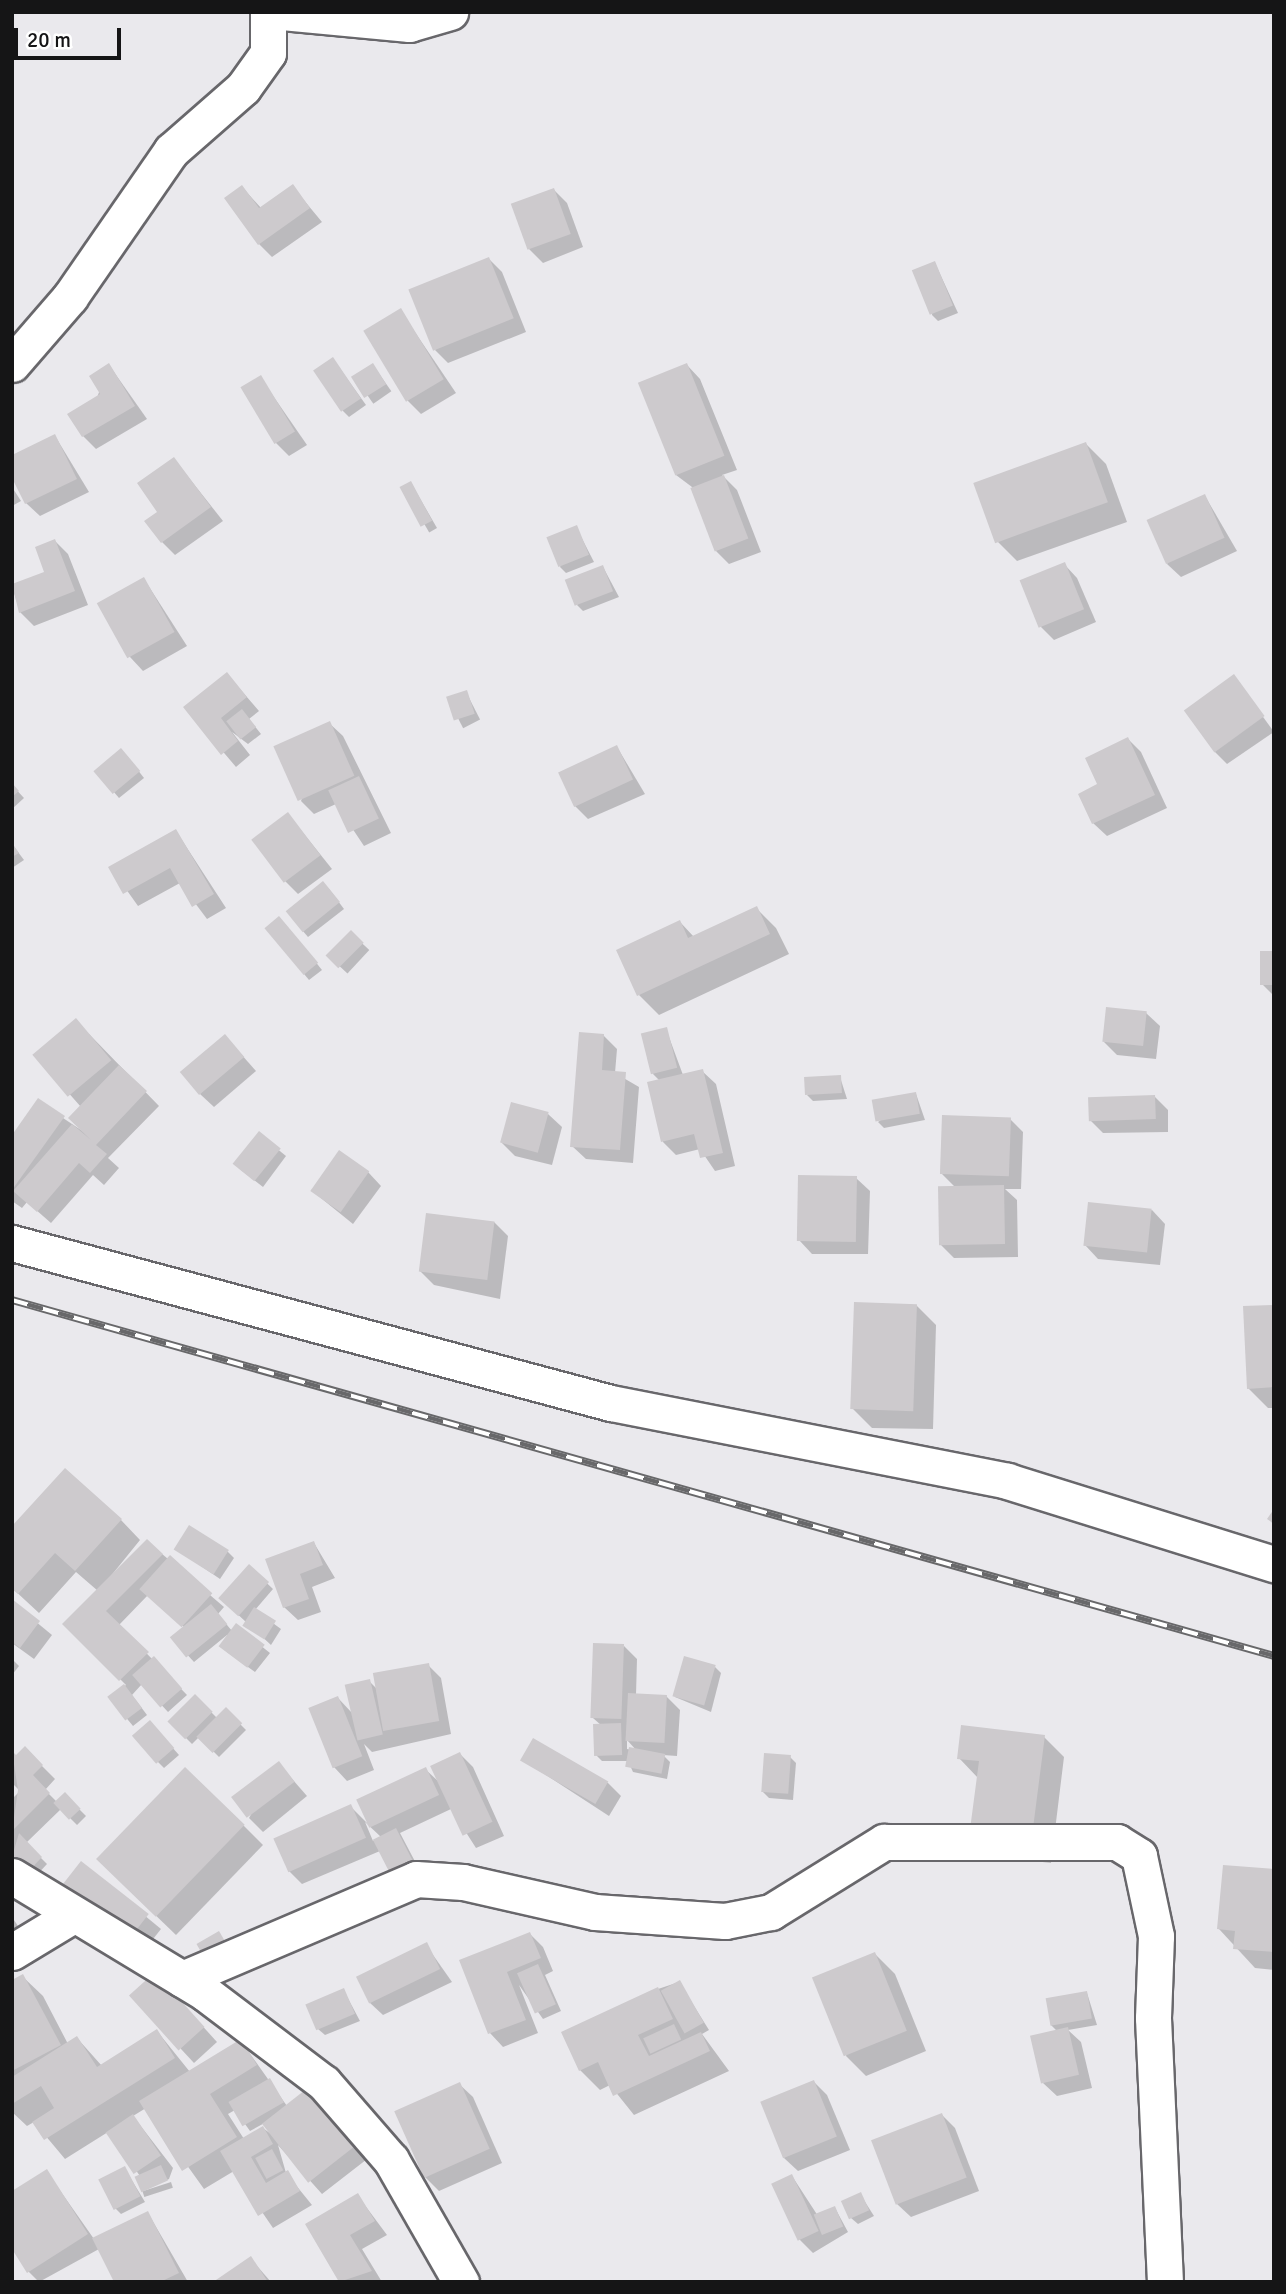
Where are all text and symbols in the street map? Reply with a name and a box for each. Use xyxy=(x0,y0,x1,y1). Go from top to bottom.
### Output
scale bar xyxy=(18,14,124,58)
text: 20 m xyxy=(27,27,71,53)

